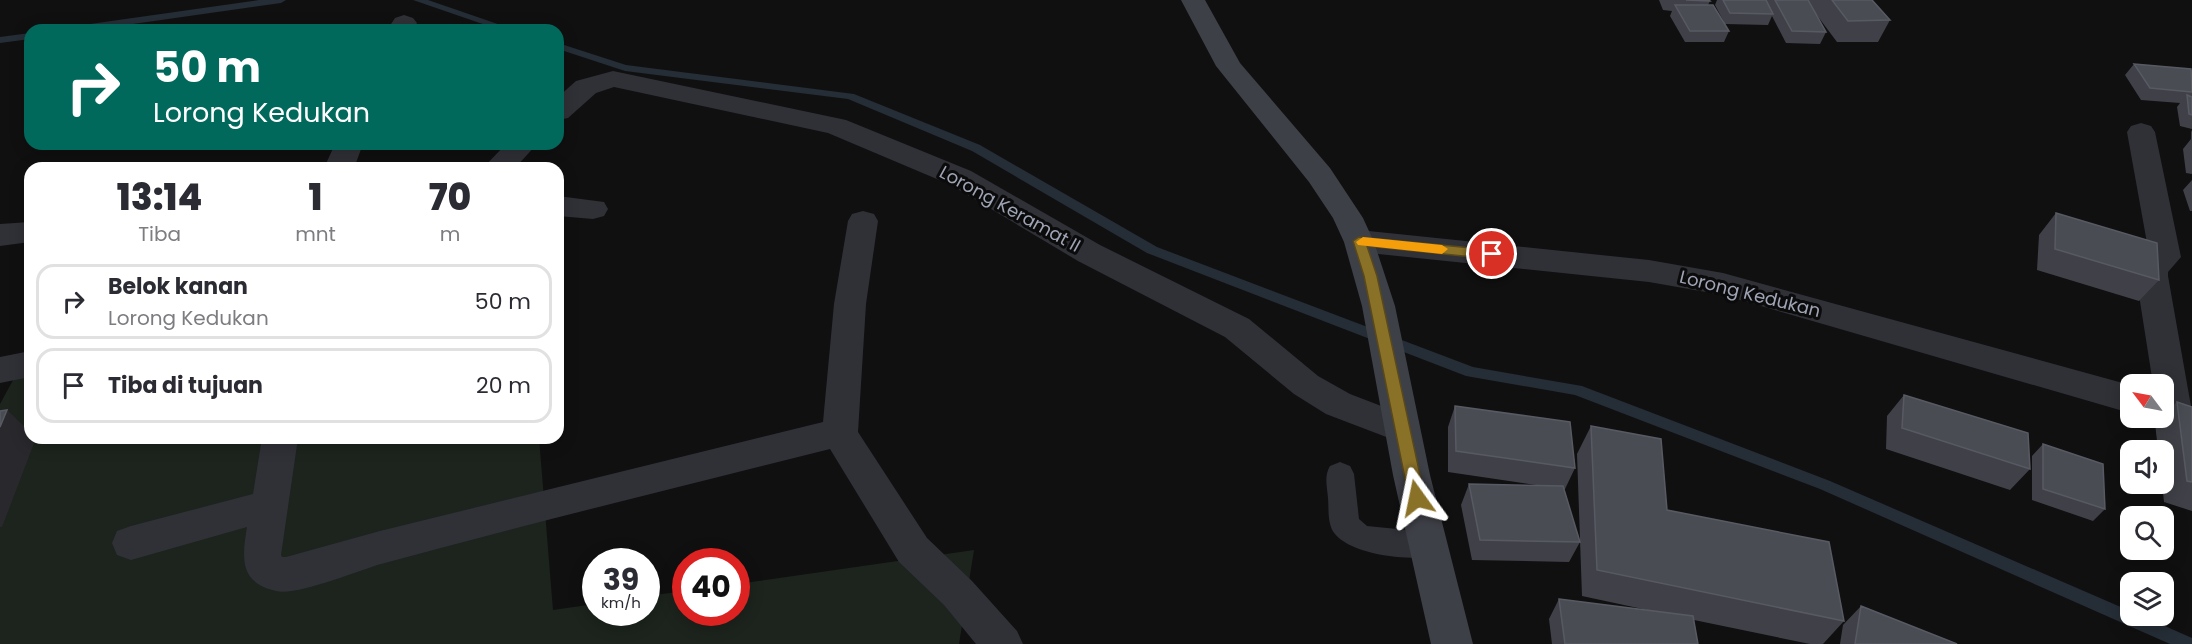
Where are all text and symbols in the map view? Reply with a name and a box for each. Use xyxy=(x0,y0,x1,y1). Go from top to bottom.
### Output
text: 50 m xyxy=(153,38,261,97)
icon: right xyxy=(54,48,132,126)
text: Lorong Kedukan xyxy=(153,94,370,131)
street label: Lorong Keramat II xyxy=(935,159,1085,258)
text: 13:14 xyxy=(117,172,202,223)
text: 1 xyxy=(309,172,323,223)
text: 70 xyxy=(429,172,471,223)
text: Tiba xyxy=(138,220,181,248)
text: mnt xyxy=(295,220,336,248)
text: m xyxy=(440,220,460,248)
pin xyxy=(1466,228,1517,279)
icon: arrive xyxy=(1475,237,1508,270)
street label: Lorong Kedukan xyxy=(1677,264,1823,323)
text: Belok kanan xyxy=(108,271,248,302)
icon: right xyxy=(57,285,90,318)
text: 50 m xyxy=(475,286,531,317)
text: Lorong Kedukan xyxy=(108,304,269,332)
icon: arrive xyxy=(57,369,90,402)
text: Tiba di tujuan xyxy=(108,370,263,401)
text: 20 m xyxy=(476,370,531,401)
north arrow xyxy=(2120,374,2174,428)
map controls xyxy=(2120,374,2174,626)
button: sound xyxy=(2120,440,2174,494)
position arrow xyxy=(1385,466,1449,530)
button: search xyxy=(2120,506,2174,560)
speed limit sign: 40 xyxy=(672,548,750,626)
text: 39 xyxy=(603,558,639,601)
button: layers xyxy=(2120,572,2174,626)
text: km/h xyxy=(601,592,641,613)

